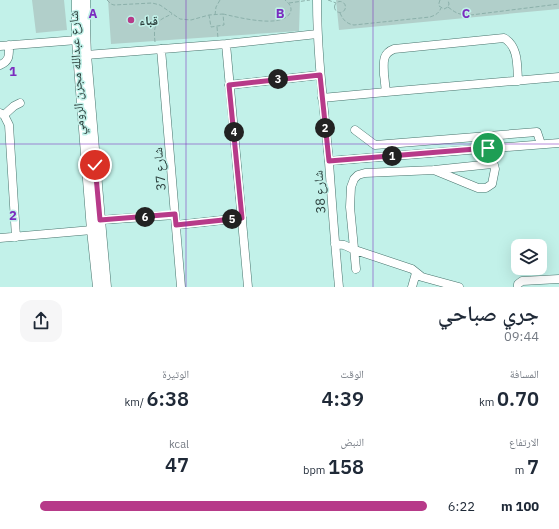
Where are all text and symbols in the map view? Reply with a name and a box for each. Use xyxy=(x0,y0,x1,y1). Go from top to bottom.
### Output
text: A xyxy=(89,5,98,22)
text: B xyxy=(276,5,285,22)
text: C xyxy=(462,5,471,22)
street label: شارع عبدالله مجرن الرومي xyxy=(65,10,91,136)
place label: قباء xyxy=(139,12,158,29)
marker: قباء xyxy=(126,15,136,25)
text: 1 xyxy=(9,63,17,80)
pin: 3 xyxy=(268,69,288,89)
text: 3 xyxy=(275,72,281,86)
pin: 2 xyxy=(315,118,335,138)
text: 2 xyxy=(322,121,328,135)
pin: 4 xyxy=(224,122,244,142)
text: 4 xyxy=(231,125,237,139)
pin xyxy=(471,131,505,165)
icon: arrive xyxy=(477,137,499,159)
pin: 1 xyxy=(382,146,402,166)
street label: شارع 37 xyxy=(149,147,171,191)
pin xyxy=(78,148,112,182)
text: 1 xyxy=(389,149,395,163)
icon: check xyxy=(84,154,106,176)
street label: شارع 38 xyxy=(310,170,330,214)
text: 2 xyxy=(9,207,17,224)
pin: 6 xyxy=(135,207,155,227)
pin: 5 xyxy=(222,209,242,229)
text: 6 xyxy=(142,210,148,224)
text: 5 xyxy=(229,212,235,226)
map controls xyxy=(511,239,547,275)
button: layers xyxy=(511,239,547,275)
text: جري صباحي xyxy=(438,298,539,327)
button: share xyxy=(20,300,62,342)
text: 09:44 xyxy=(504,328,539,345)
text: الوتيرة xyxy=(162,367,189,381)
text: الوقت xyxy=(340,367,364,381)
text: المسافة xyxy=(510,367,539,381)
text: 6:38 xyxy=(147,385,189,412)
text: 4:39 xyxy=(322,385,364,412)
text: 0.70 xyxy=(497,385,539,412)
text: /km xyxy=(124,395,147,409)
text: km xyxy=(479,395,497,409)
text: النبض xyxy=(341,435,364,449)
text: الارتفاع xyxy=(509,435,539,449)
text: kcal xyxy=(169,437,189,451)
text: 47 xyxy=(165,451,189,478)
text: 158 xyxy=(328,453,364,480)
text: 7 xyxy=(527,453,539,480)
text: bpm xyxy=(303,463,328,477)
text: m xyxy=(515,463,527,477)
text: 6:22 xyxy=(448,498,475,515)
text: 100 m xyxy=(501,498,539,515)

